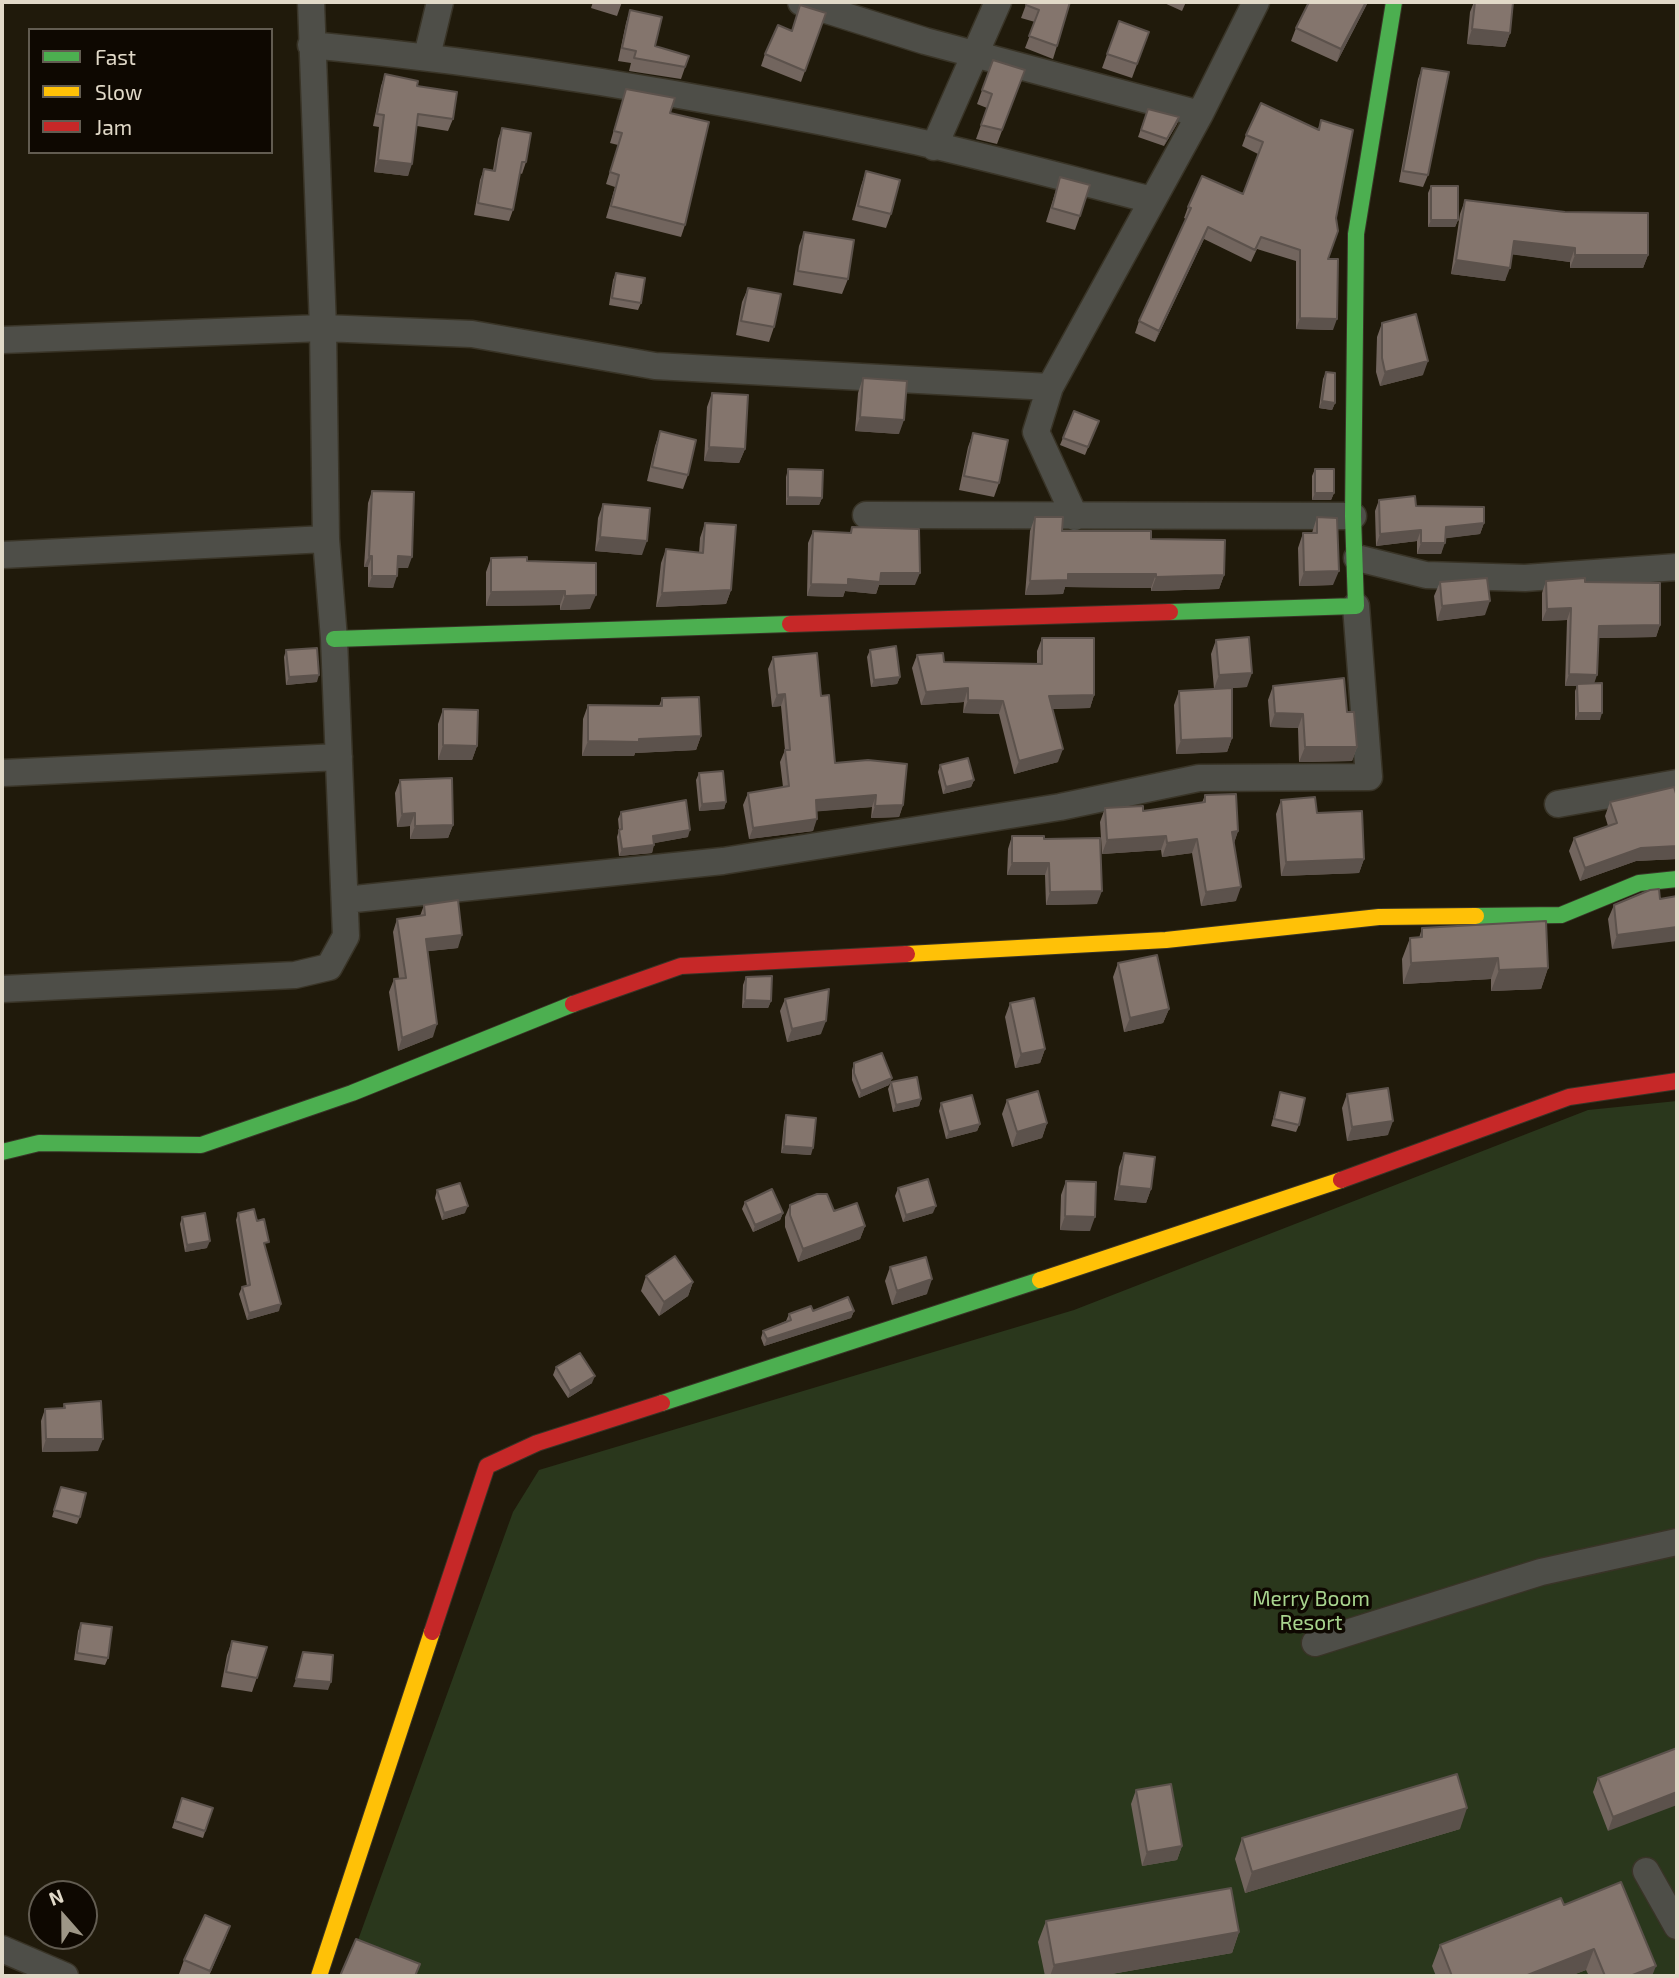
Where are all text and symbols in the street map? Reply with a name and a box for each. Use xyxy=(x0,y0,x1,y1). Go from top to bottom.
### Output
legend xyxy=(28,28,273,154)
text: Fast xyxy=(95,44,136,69)
text: Slow xyxy=(95,79,142,104)
text: Jam xyxy=(95,114,132,139)
park label: Merry Boom Resort xyxy=(1252,1586,1370,1636)
north arrow xyxy=(28,1880,98,1950)
text: N xyxy=(45,1884,67,1910)

